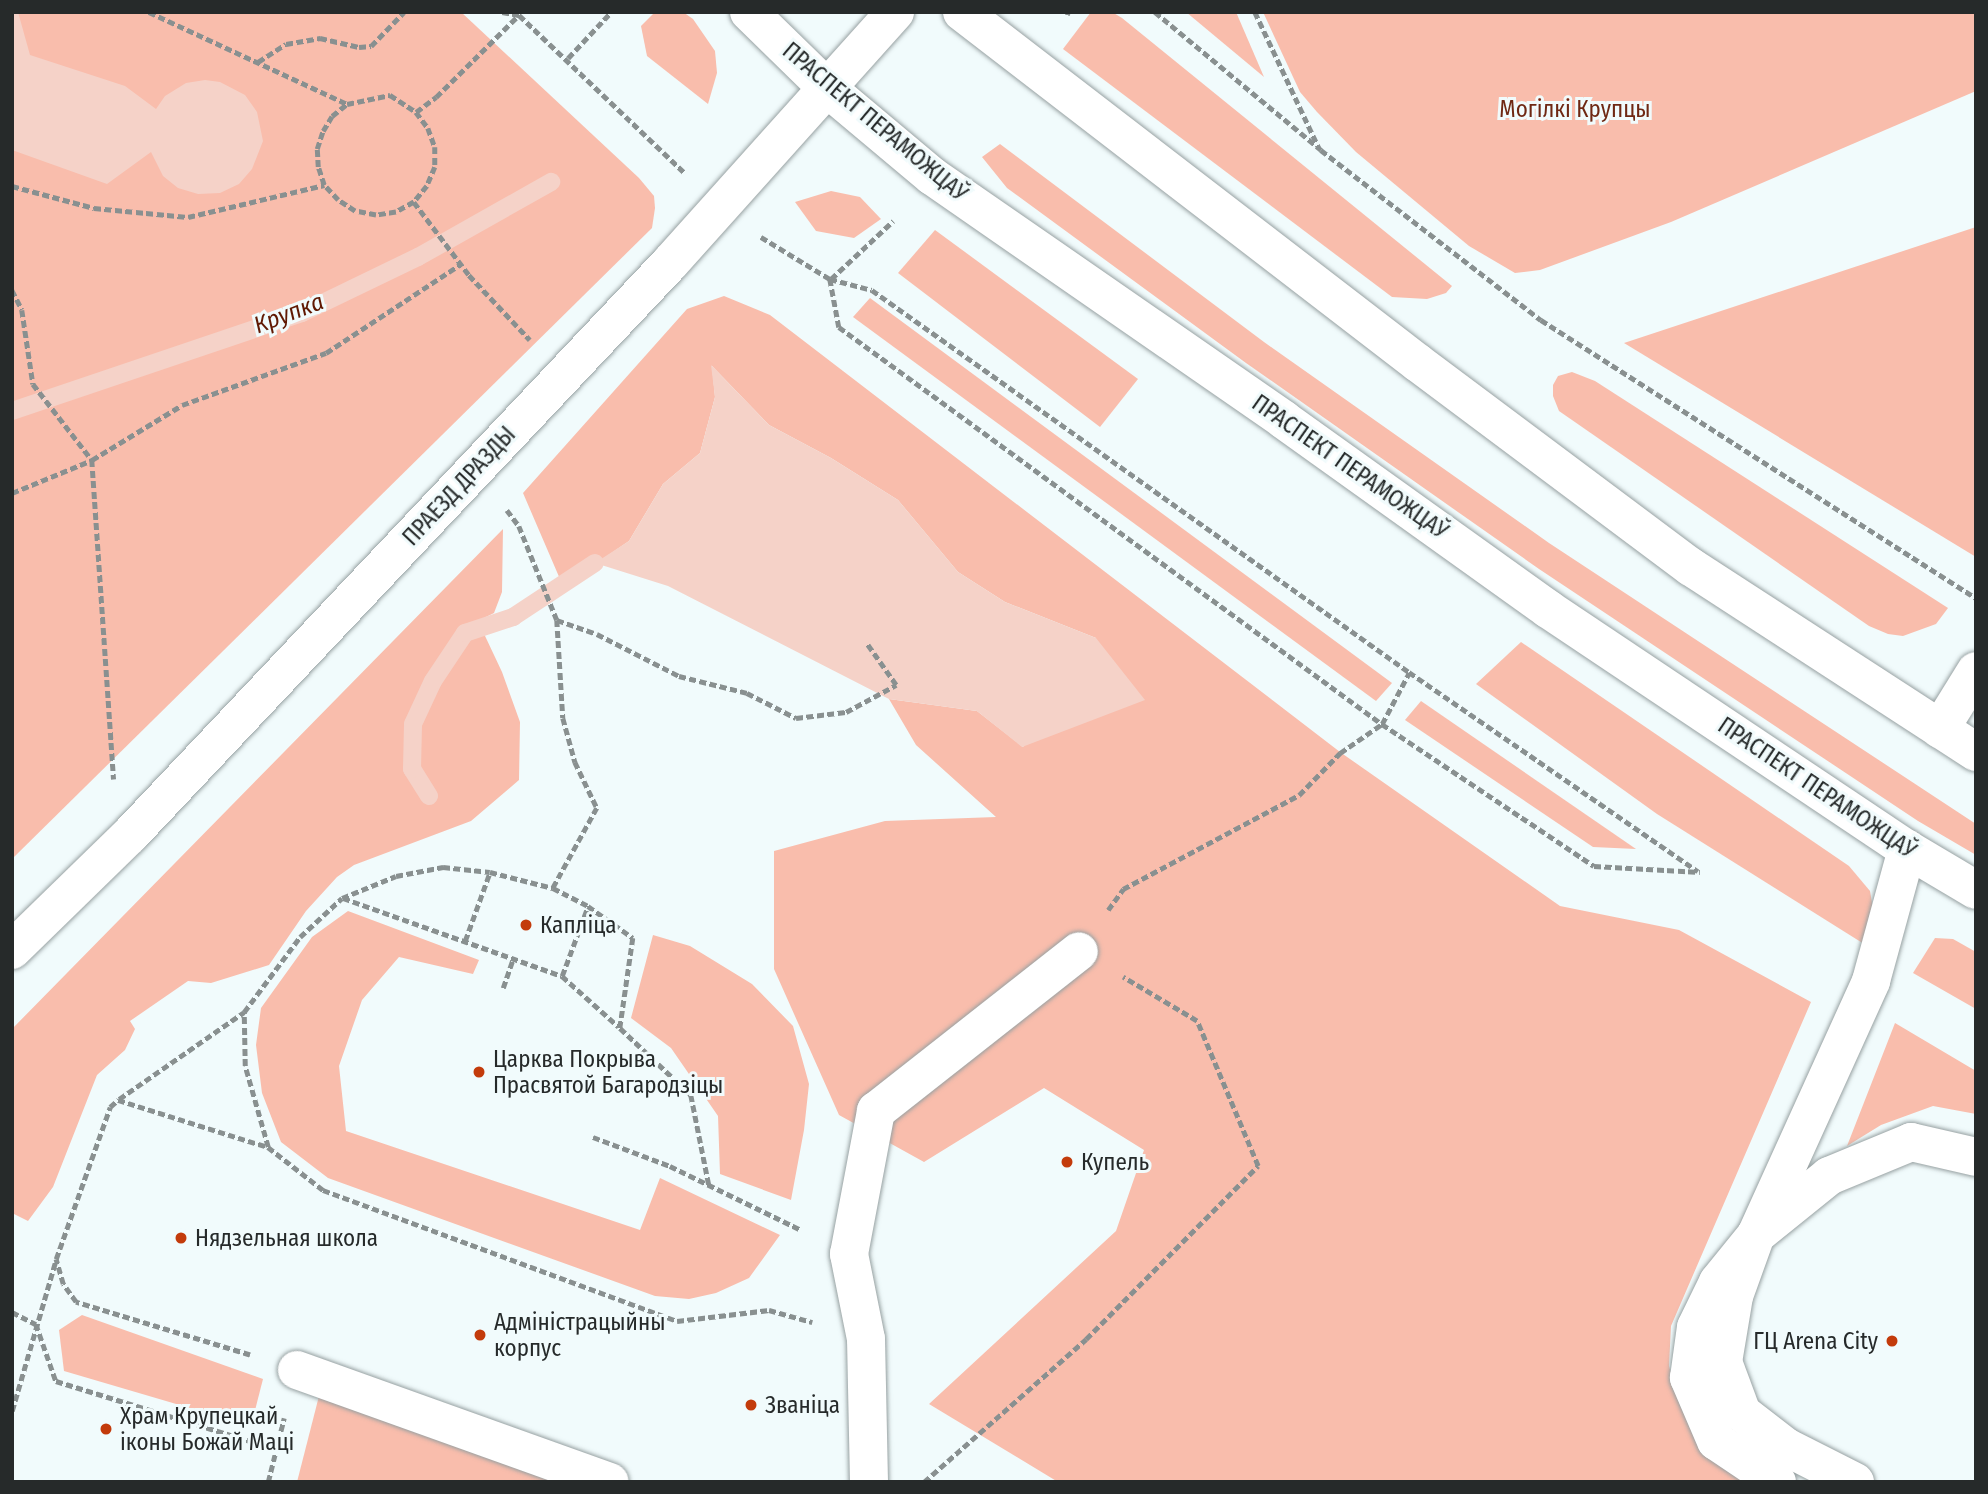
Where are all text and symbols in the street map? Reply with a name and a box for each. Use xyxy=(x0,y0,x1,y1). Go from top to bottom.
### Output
street label: ПРАСПЕКТ ПЕРАМОЖЦАЎ xyxy=(777,37,973,207)
park label: Могілкі Крупцы xyxy=(1499,95,1651,123)
water label: Крупка xyxy=(250,288,328,340)
street label: ПРАСПЕКТ ПЕРАМОЖЦАЎ xyxy=(1247,389,1453,545)
street label: ПРАЕЗД ДРАЗДЫ xyxy=(397,421,521,551)
street label: ПРАСПЕКТ ПЕРАМОЖЦАЎ xyxy=(1713,712,1921,864)
place label: Капліца xyxy=(540,911,617,939)
marker: Капліца xyxy=(518,917,534,933)
place label: Царква Покрыва Прасвятой Багародзіцы xyxy=(493,1045,723,1099)
marker: Царква Покрыва Прасвятой Багародзіцы xyxy=(471,1064,487,1080)
place label: Купель xyxy=(1081,1148,1149,1176)
marker: Купель xyxy=(1059,1154,1075,1170)
place label: Нядзельная школа xyxy=(195,1224,378,1252)
marker: Нядзельная школа xyxy=(173,1230,189,1246)
place label: Адміністрацыйны корпус xyxy=(494,1308,665,1362)
marker: Адміністрацыйны корпус xyxy=(472,1327,488,1343)
place label: ГЦ Arena City xyxy=(1753,1327,1878,1355)
marker: ГЦ Arena City xyxy=(1884,1333,1900,1349)
place label: Званіца xyxy=(765,1391,840,1419)
marker: Званіца xyxy=(743,1397,759,1413)
place label: Храм Крупецкай іконы Божай Маці xyxy=(120,1402,294,1456)
marker: Храм Крупецкай іконы Божай Маці xyxy=(98,1421,114,1437)

